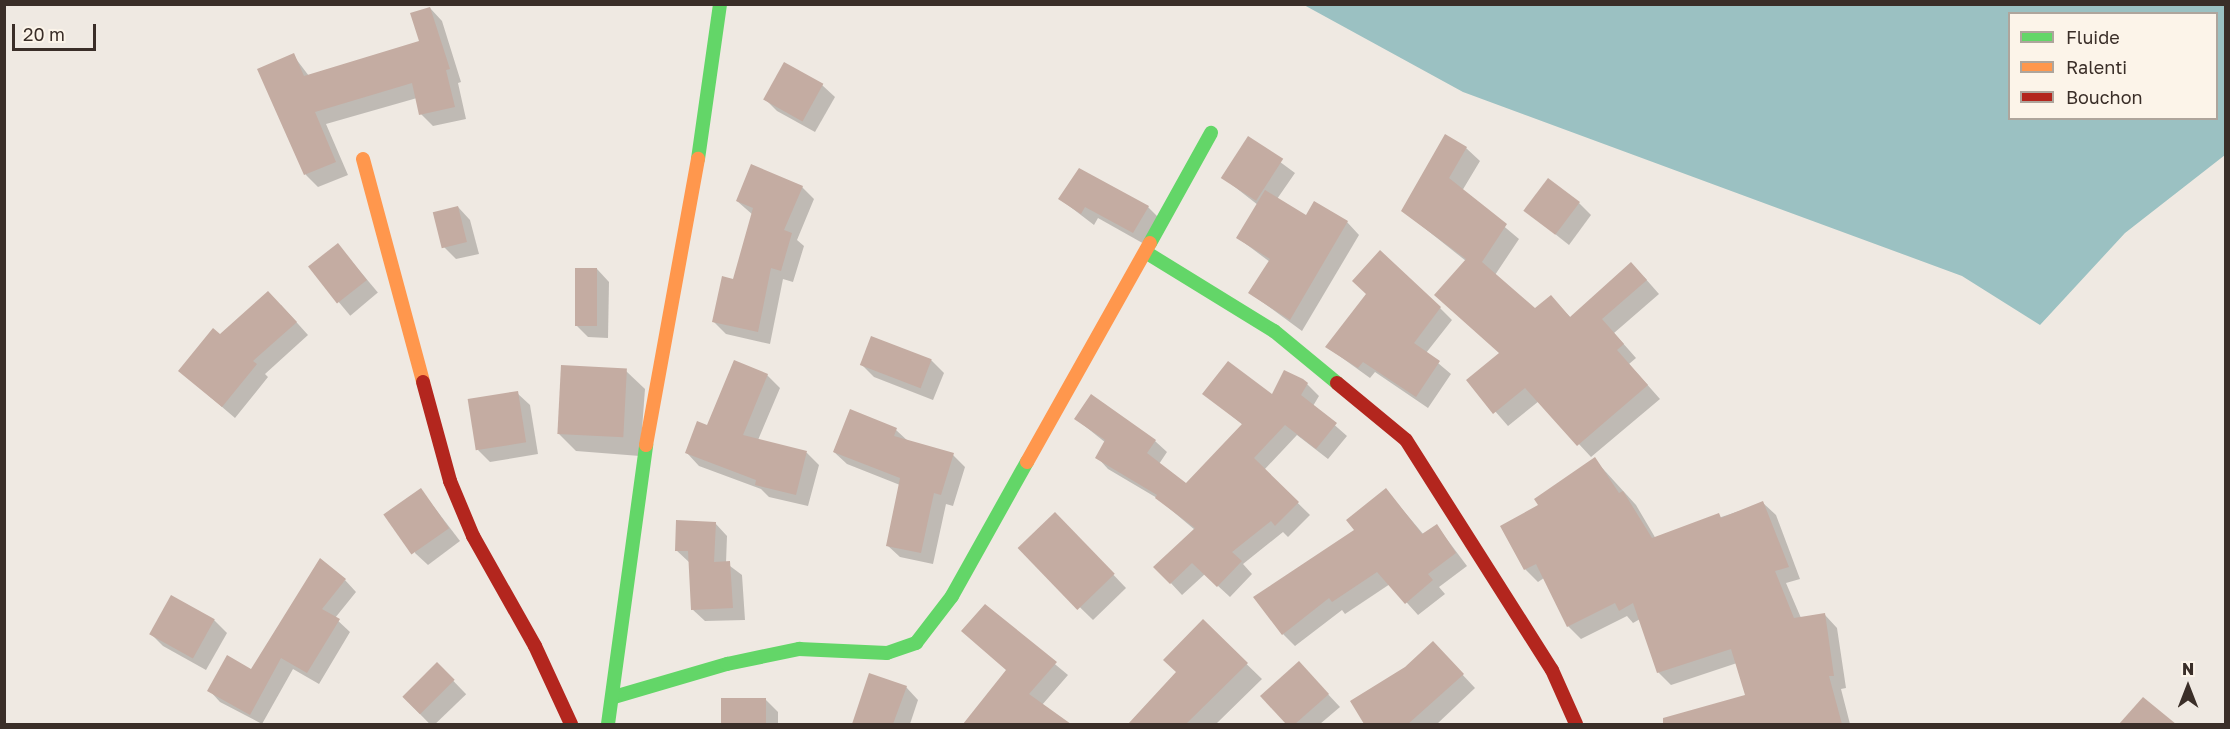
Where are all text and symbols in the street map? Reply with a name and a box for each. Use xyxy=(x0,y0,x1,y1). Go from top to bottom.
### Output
scale bar xyxy=(15,12,99,50)
legend xyxy=(2008,12,2218,120)
text: 20 m xyxy=(23,23,65,45)
text: Fluide xyxy=(2066,26,2120,48)
text: Ralenti xyxy=(2066,56,2127,78)
text: Bouchon xyxy=(2066,86,2143,108)
north arrow xyxy=(2158,657,2218,717)
text: N xyxy=(2182,659,2194,679)

